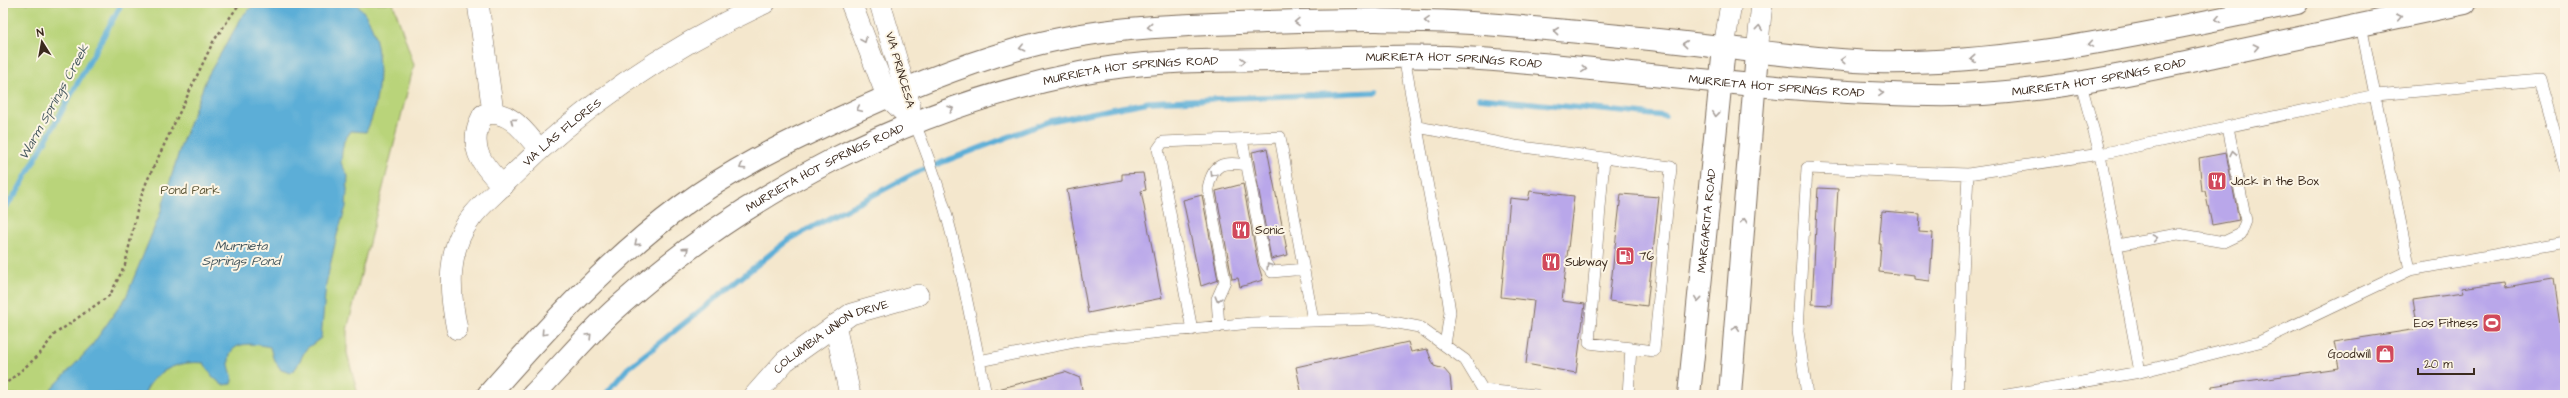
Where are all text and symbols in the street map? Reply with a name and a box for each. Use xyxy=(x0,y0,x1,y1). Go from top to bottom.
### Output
one-way arrow xyxy=(2396,13,2402,21)
one-way arrow xyxy=(2214,14,2221,23)
one-way arrow xyxy=(1423,16,1430,25)
one-way arrow xyxy=(1294,17,1300,26)
north arrow xyxy=(22,22,62,62)
one-way arrow xyxy=(1147,22,1153,31)
text: N xyxy=(35,25,45,41)
one-way arrow xyxy=(1755,25,1764,31)
one-way arrow xyxy=(1553,26,1559,35)
street label: VIA PRINCESA xyxy=(881,30,919,110)
one-way arrow xyxy=(859,35,867,43)
one-way arrow xyxy=(1682,39,1688,48)
one-way arrow xyxy=(2087,39,2093,48)
water label: Warm Springs Creek xyxy=(15,40,95,163)
one-way arrow xyxy=(1019,43,1026,52)
one-way arrow xyxy=(2253,44,2259,52)
street label: MURRIETA HOT SPRINGS ROAD xyxy=(1365,48,1543,73)
street label: MURRIETA HOT SPRINGS ROAD xyxy=(1041,52,1219,90)
street label: MURRIETA HOT SPRINGS ROAD xyxy=(2011,54,2188,100)
one-way arrow xyxy=(1840,55,1846,64)
one-way arrow xyxy=(1969,55,1976,64)
one-way arrow xyxy=(1240,56,1246,65)
one-way arrow xyxy=(1581,64,1587,73)
street label: MURRIETA HOT SPRINGS ROAD xyxy=(1688,70,1865,101)
one-way arrow xyxy=(1878,89,1884,97)
street label: VIA LAS FLORES xyxy=(519,94,605,170)
one-way arrow xyxy=(855,104,863,112)
one-way arrow xyxy=(947,105,954,114)
one-way arrow xyxy=(1712,111,1721,117)
one-way arrow xyxy=(510,119,517,126)
street label: MURRIETA HOT SPRINGS ROAD xyxy=(742,119,907,216)
one-way arrow xyxy=(2229,150,2238,156)
one-way arrow xyxy=(739,162,746,170)
street label: MARGARITA ROAD xyxy=(1693,168,1720,274)
one-way arrow xyxy=(1211,169,1218,176)
restaurant icon: Jack in the Box xyxy=(2206,170,2228,192)
place label: Jack in the Box xyxy=(2231,173,2319,190)
park label: Pond Park xyxy=(160,182,220,199)
one-way arrow xyxy=(1740,218,1749,224)
restaurant icon: Sonic xyxy=(1230,219,1252,241)
place label: Sonic xyxy=(1255,222,1285,239)
one-way arrow xyxy=(2152,234,2158,243)
water label: Murrieta Springs Pond xyxy=(202,237,283,271)
one-way arrow xyxy=(634,239,642,246)
fuel station icon: 76 xyxy=(1614,245,1636,267)
one-way arrow xyxy=(682,248,689,255)
place label: 76 xyxy=(1639,248,1654,265)
restaurant icon: Subway xyxy=(1540,251,1562,273)
place label: Subway xyxy=(1565,254,1608,272)
one-way arrow xyxy=(1266,264,1273,271)
street label: COLUMBIA UNION DRIVE xyxy=(769,295,890,377)
one-way arrow xyxy=(1214,295,1223,302)
one-way arrow xyxy=(1694,296,1703,302)
sports icon: Eos Fitness xyxy=(2481,312,2503,334)
place label: Eos Fitness xyxy=(2414,315,2478,332)
one-way arrow xyxy=(1731,325,1740,331)
one-way arrow xyxy=(541,328,548,336)
one-way arrow xyxy=(585,333,592,341)
shop icon: Goodwill xyxy=(2374,343,2396,365)
place label: Goodwill xyxy=(2328,346,2371,363)
scale bar xyxy=(2418,350,2474,376)
text: 20 m xyxy=(2424,356,2453,373)

